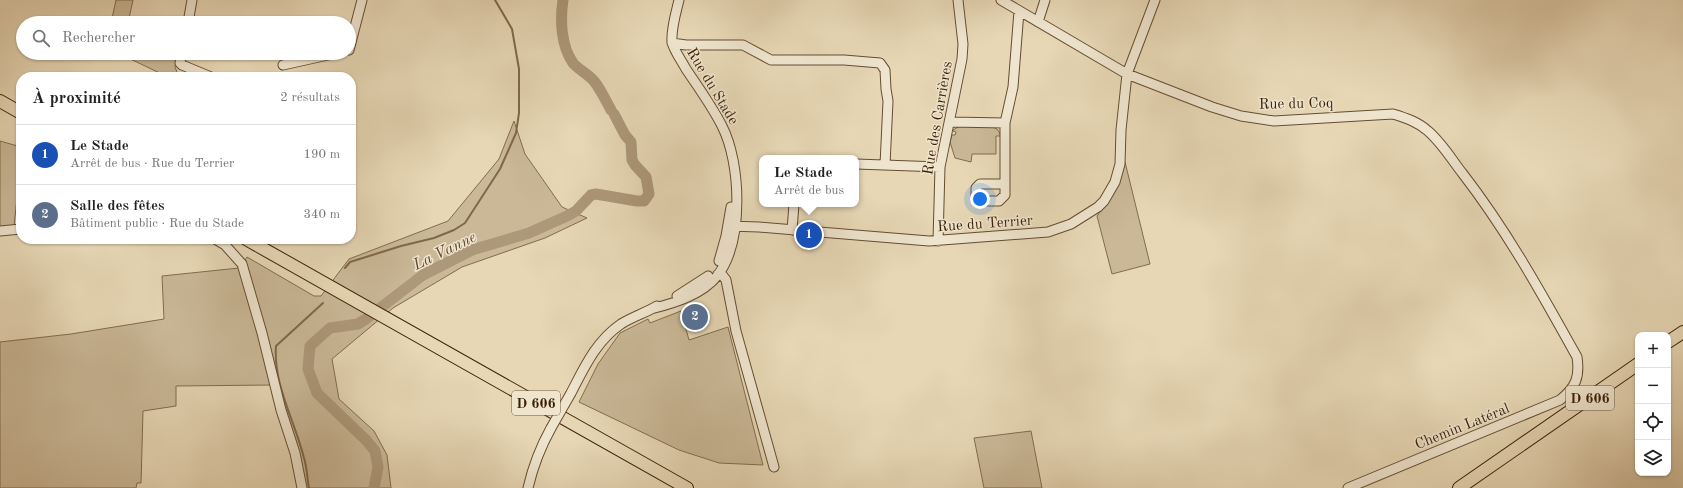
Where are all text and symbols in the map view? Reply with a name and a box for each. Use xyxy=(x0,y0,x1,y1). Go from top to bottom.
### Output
search box xyxy=(16,16,356,60)
icon: search xyxy=(30,27,52,49)
text: Rechercher xyxy=(62,31,135,46)
street label: Rue du Stade xyxy=(683,46,740,128)
street label: Rue des Carrières xyxy=(921,60,956,176)
text: À proximité xyxy=(32,90,121,107)
text: 2 résultats xyxy=(280,91,340,104)
street label: Rue du Coq xyxy=(1258,96,1334,113)
text: Le Stade xyxy=(70,139,129,154)
text: 1 xyxy=(41,148,49,161)
text: 190 m xyxy=(303,148,340,161)
popup xyxy=(759,155,859,207)
text: Arrêt de bus · Rue du Terrier xyxy=(70,157,234,170)
text: Le Stade xyxy=(774,166,833,181)
text: Arrêt de bus xyxy=(774,184,844,197)
your location xyxy=(970,189,990,209)
text: Salle des fêtes xyxy=(70,199,165,214)
text: 2 xyxy=(41,208,49,221)
text: 340 m xyxy=(303,208,340,221)
street label: Rue du Terrier xyxy=(937,214,1033,235)
text: Bâtiment public · Rue du Stade xyxy=(70,217,244,230)
pin: 1 xyxy=(796,220,822,250)
water label: La Vanne xyxy=(410,229,479,274)
pin: 2 xyxy=(682,302,708,332)
map controls xyxy=(1635,332,1671,476)
button: + xyxy=(1635,332,1671,368)
button: − xyxy=(1635,368,1671,404)
road number: D 606 xyxy=(1566,386,1614,410)
road number: D 606 xyxy=(512,391,560,415)
street label: Chemin Latéral xyxy=(1413,402,1512,453)
button: locate xyxy=(1635,404,1671,440)
button: layers xyxy=(1635,440,1671,476)

